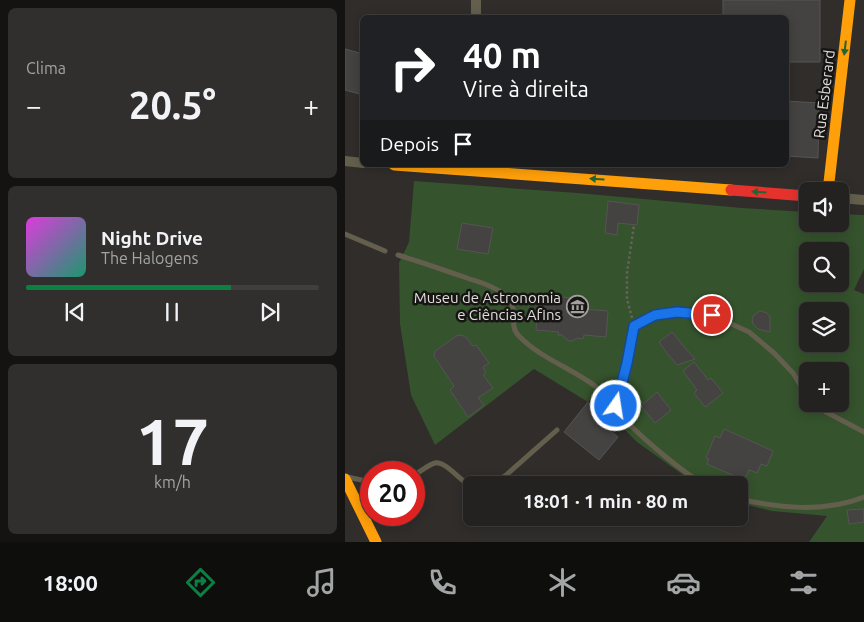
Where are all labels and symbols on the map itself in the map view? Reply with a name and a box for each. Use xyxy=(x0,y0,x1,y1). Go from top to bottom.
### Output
one-way arrow xyxy=(841,41,849,57)
street label: Rua Esberard xyxy=(810,49,838,139)
one-way arrow xyxy=(589,175,605,183)
one-way arrow xyxy=(751,188,767,196)
place label: Museu de Astronomia e Ciências Afins xyxy=(414,289,561,323)
museum icon: Museu de Astronomia e Ciências Afins xyxy=(565,294,589,318)
pin xyxy=(691,294,733,336)
position arrow xyxy=(589,379,641,431)
speed limit sign: 20 xyxy=(360,461,425,526)

